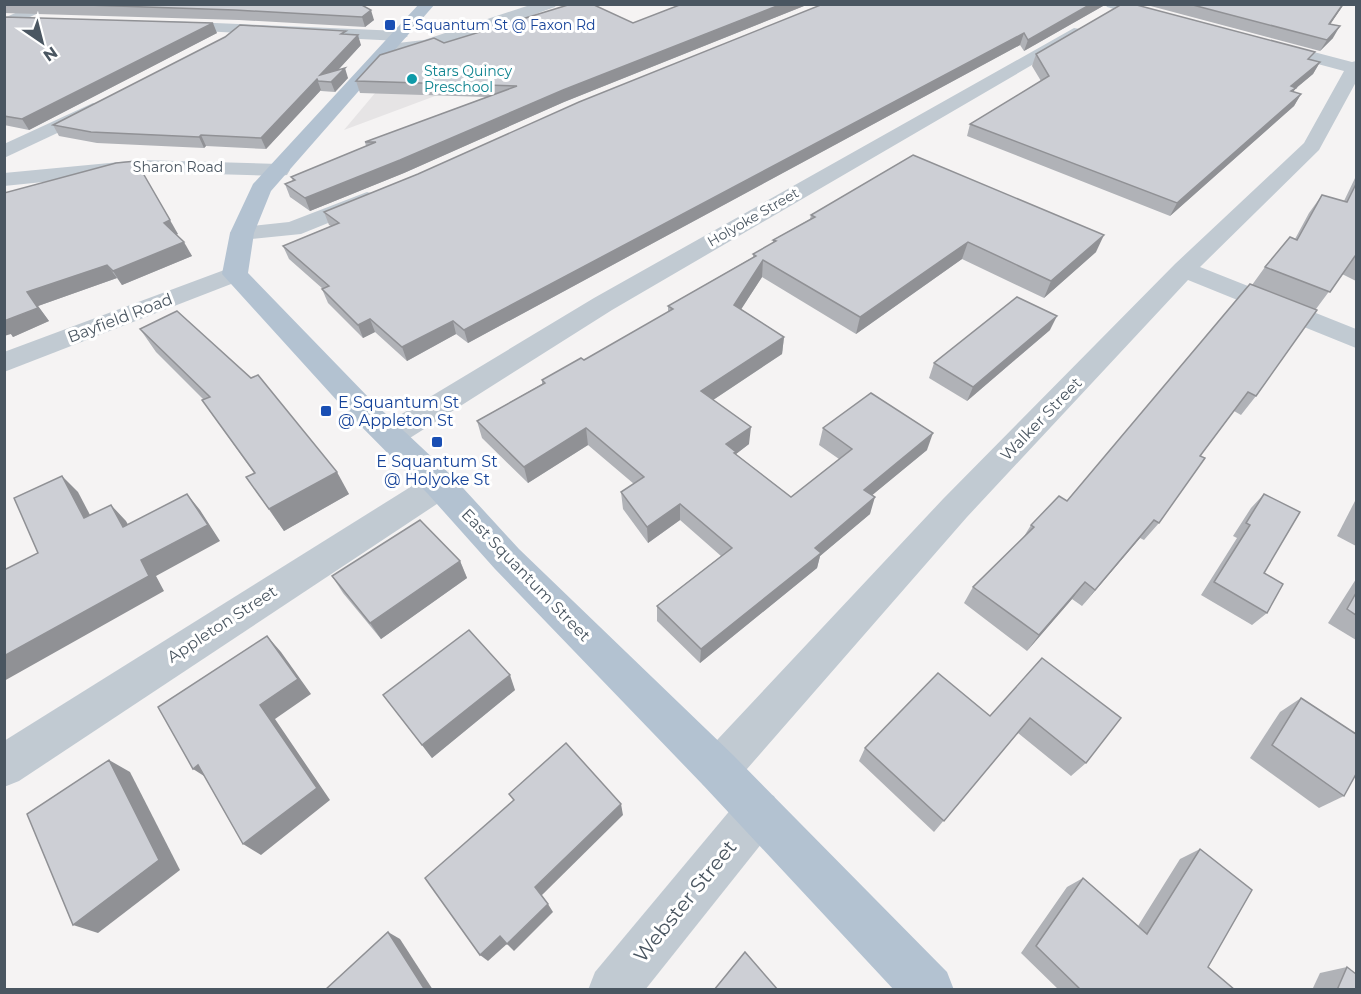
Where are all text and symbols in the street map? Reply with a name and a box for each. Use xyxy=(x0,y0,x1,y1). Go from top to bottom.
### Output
north arrow xyxy=(12,12,72,72)
place label: E Squantum St @ Faxon Rd xyxy=(402,16,596,34)
marker: E Squantum St @ Faxon Rd xyxy=(383,18,397,32)
text: N xyxy=(40,42,61,65)
place label: Stars Quincy Preschool xyxy=(424,62,513,96)
marker: Stars Quincy Preschool xyxy=(405,72,419,86)
street label: Sharon Road xyxy=(133,158,223,176)
street label: Holyoke Street xyxy=(704,183,802,250)
street label: Bayfield Road xyxy=(65,289,175,347)
street label: Walker Street xyxy=(996,373,1086,465)
place label: E Squantum St @ Appleton St xyxy=(338,393,460,430)
marker: E Squantum St @ Appleton St xyxy=(319,404,333,418)
marker: E Squantum St @ Holyoke St xyxy=(430,435,444,449)
place label: E Squantum St @ Holyoke St xyxy=(376,452,498,489)
street label: East Squantum Street xyxy=(458,505,595,646)
street label: Appleton Street xyxy=(164,581,281,666)
street label: Webster Street xyxy=(628,835,742,967)

